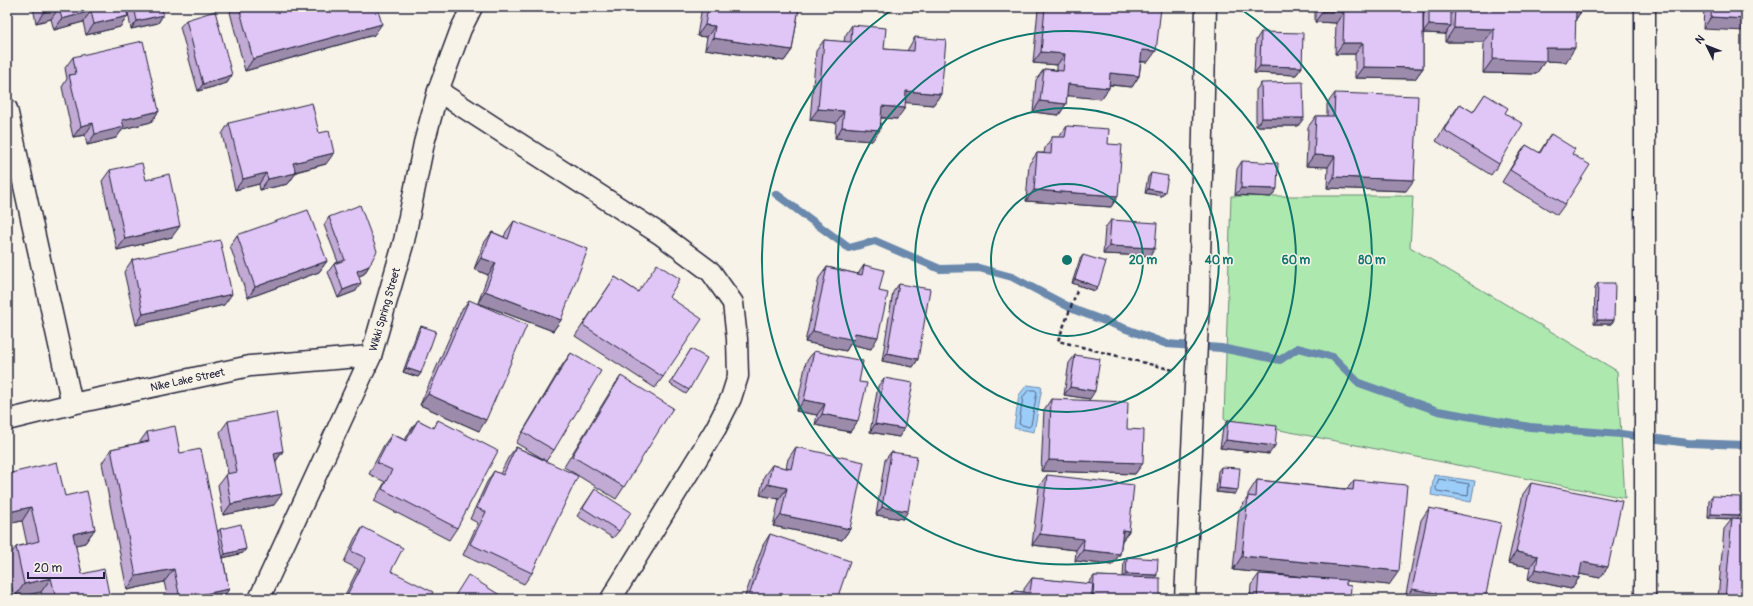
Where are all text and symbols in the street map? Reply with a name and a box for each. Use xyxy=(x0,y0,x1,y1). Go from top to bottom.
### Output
north arrow xyxy=(1687,26,1727,66)
text: N xyxy=(1693,32,1708,47)
centre of rings xyxy=(1060,253,1074,267)
text: 20 m xyxy=(1129,253,1157,268)
text: 40 m xyxy=(1204,253,1234,268)
text: 60 m xyxy=(1282,253,1311,268)
text: 80 m xyxy=(1358,253,1386,268)
street label: Wikki Spring Street xyxy=(367,266,403,353)
street label: Nike Lake Street xyxy=(149,365,226,394)
scale bar xyxy=(28,554,104,580)
text: 20 m xyxy=(34,561,63,576)

